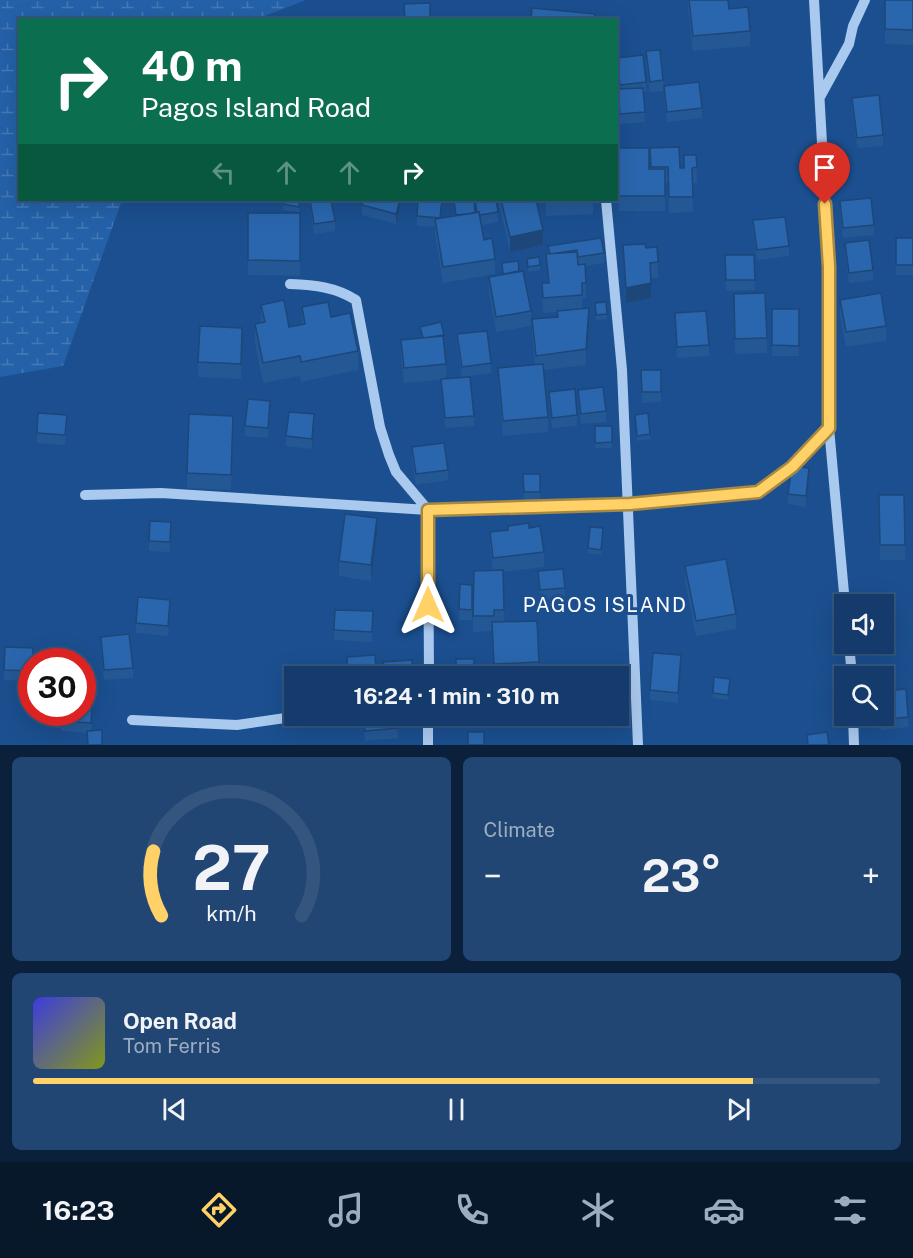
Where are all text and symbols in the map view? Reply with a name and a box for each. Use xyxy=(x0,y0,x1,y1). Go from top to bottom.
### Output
text: 40 m xyxy=(141,41,243,90)
icon: right xyxy=(42,42,120,120)
text: Pagos Island Road xyxy=(141,91,371,123)
pin xyxy=(799,142,850,204)
icon: arrive xyxy=(808,151,841,184)
icon: left xyxy=(207,156,240,189)
icon: ahead xyxy=(270,156,303,189)
icon: ahead xyxy=(333,156,366,189)
icon: right xyxy=(396,156,429,189)
position arrow xyxy=(396,573,460,637)
district label: PAGOS ISLAND xyxy=(523,593,687,617)
map controls xyxy=(834,594,894,726)
button: sound xyxy=(834,594,894,654)
speed limit sign: 30 xyxy=(18,648,96,726)
button: search xyxy=(834,666,894,726)
text: 16:24 · 1 min · 310 m xyxy=(354,683,559,709)
text: Climate xyxy=(484,818,555,842)
text: 27 xyxy=(192,831,271,904)
text: 23° xyxy=(642,849,722,902)
text: − xyxy=(484,857,502,895)
text: + xyxy=(862,857,880,895)
text: km/h xyxy=(206,901,256,926)
text: Open Road xyxy=(123,1008,237,1034)
text: Tom Ferris xyxy=(123,1034,221,1058)
icon: previous xyxy=(158,1093,191,1126)
icon: pause xyxy=(440,1093,473,1126)
icon: next xyxy=(722,1093,755,1126)
icon: directions xyxy=(198,1189,240,1231)
icon: music xyxy=(325,1189,367,1231)
icon: phone xyxy=(451,1189,493,1231)
icon: climate xyxy=(577,1189,619,1231)
icon: car xyxy=(703,1189,745,1231)
icon: filters xyxy=(829,1189,871,1231)
text: 16:23 xyxy=(42,1194,114,1226)

